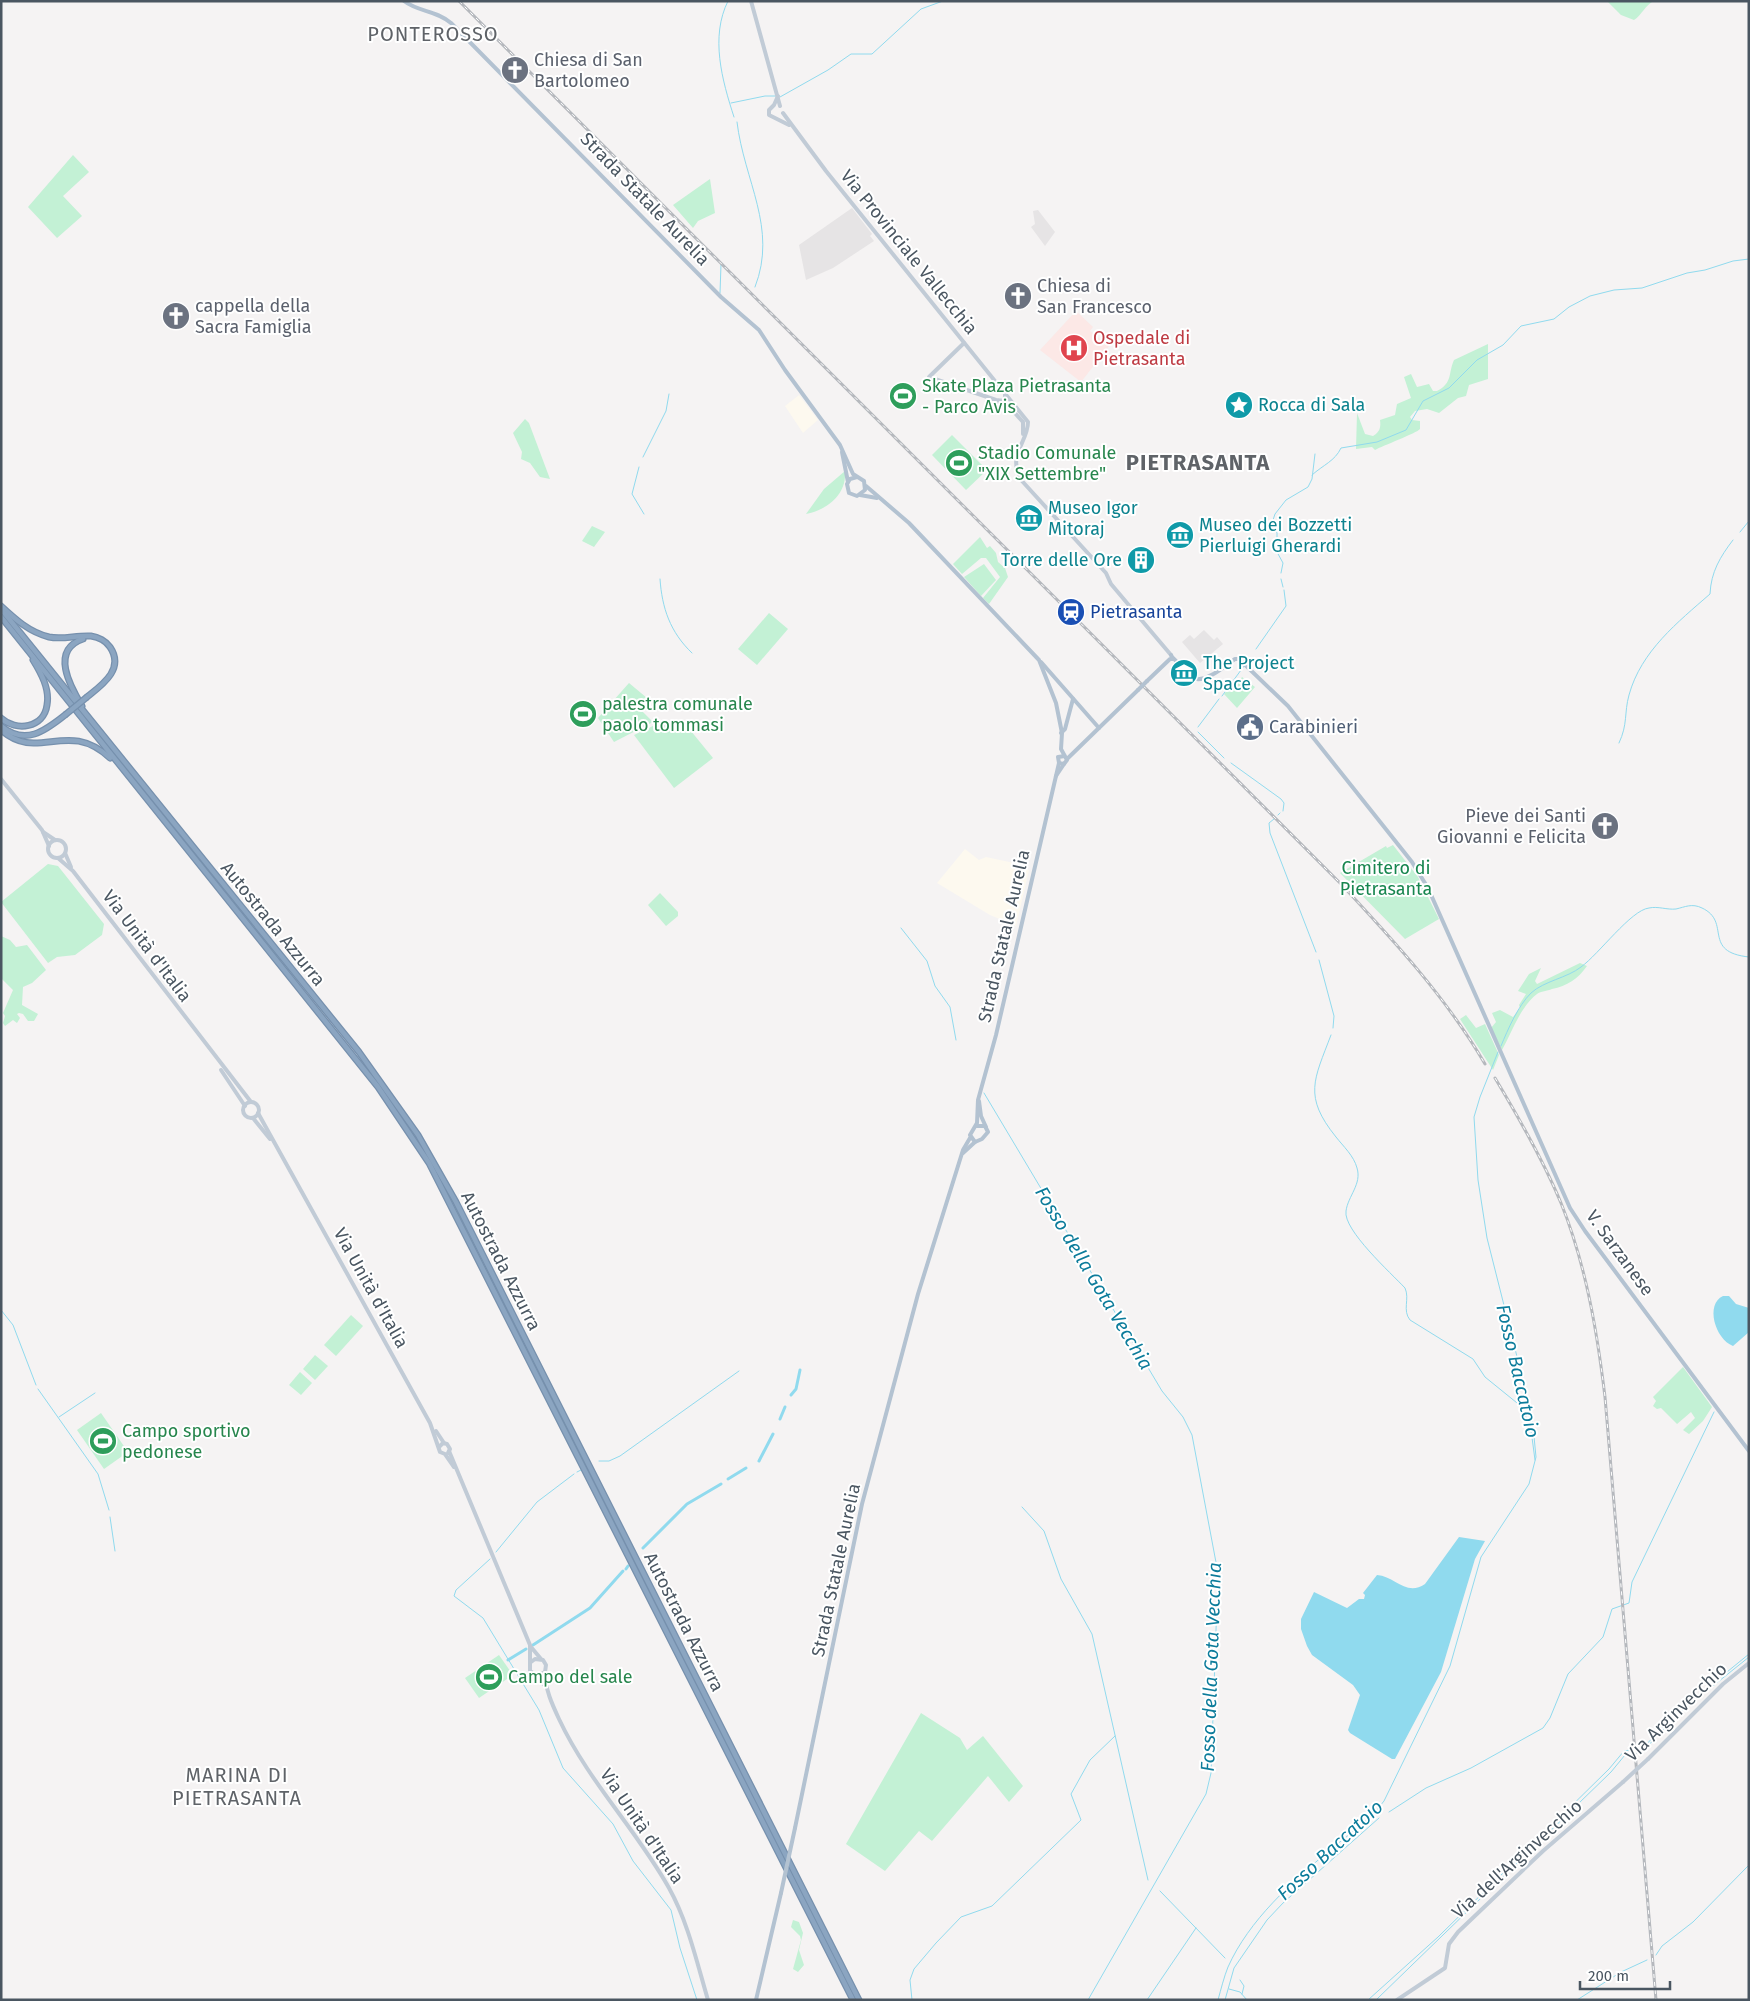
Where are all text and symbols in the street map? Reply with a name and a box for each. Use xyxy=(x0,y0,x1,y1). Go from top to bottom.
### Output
district label: PONTEROSSO xyxy=(367,22,499,46)
place label: Chiesa di San Bartolomeo xyxy=(534,49,643,92)
church icon: Chiesa di San Bartolomeo xyxy=(500,55,530,85)
street label: Strada Statale Aurelia xyxy=(576,128,714,270)
street label: Via Provinciale Vallecchia xyxy=(836,165,982,339)
place label: Chiesa di San Francesco xyxy=(1037,275,1152,318)
church icon: Chiesa di San Francesco xyxy=(1003,281,1033,311)
place label: cappella della Sacra Famiglia xyxy=(195,295,312,338)
church icon: cappella della Sacra Famiglia xyxy=(161,301,191,331)
place label: Ospedale di Pietrasanta xyxy=(1093,327,1190,370)
hospital icon: Ospedale di Pietrasanta xyxy=(1059,333,1089,363)
place label: Skate Plaza Pietrasanta - Parco Avis xyxy=(922,375,1111,418)
sports icon: Skate Plaza Pietrasanta - Parco Avis xyxy=(888,381,918,411)
place icon: Rocca di Sala xyxy=(1224,390,1254,420)
place label: Rocca di Sala xyxy=(1258,394,1365,416)
place label: Stadio Comunale "XIX Settembre" xyxy=(978,442,1116,485)
sports icon: Stadio Comunale "XIX Settembre" xyxy=(944,448,974,478)
district label: PIETRASANTA xyxy=(1126,449,1270,476)
place label: Museo Igor Mitoraj xyxy=(1048,497,1138,540)
museum icon: Museo Igor Mitoraj xyxy=(1014,503,1044,533)
place label: Museo dei Bozzetti Pierluigi Gherardi xyxy=(1199,514,1352,557)
museum icon: Museo dei Bozzetti Pierluigi Gherardi xyxy=(1165,520,1195,550)
building icon: Torre delle Ore xyxy=(1126,545,1156,575)
place label: Torre delle Ore xyxy=(1001,549,1122,571)
station icon: Pietrasanta xyxy=(1056,597,1086,627)
place label: Pietrasanta xyxy=(1090,601,1183,623)
place label: The Project Space xyxy=(1203,652,1295,695)
museum icon: The Project Space xyxy=(1169,658,1199,688)
place label: palestra comunale paolo tommasi xyxy=(602,693,753,736)
sports icon: palestra comunale paolo tommasi xyxy=(568,699,598,729)
public building icon: Carabinieri xyxy=(1235,712,1265,742)
place label: Carabinieri xyxy=(1269,716,1358,738)
place label: Pieve dei Santi Giovanni e Felicita xyxy=(1437,805,1586,848)
church icon: Pieve dei Santi Giovanni e Felicita xyxy=(1590,811,1620,841)
street label: Strada Statale Aurelia xyxy=(973,847,1035,1025)
park label: Cimitero di Pietrasanta xyxy=(1340,857,1432,900)
street label: Autostrada Azzurra xyxy=(216,858,330,990)
street label: Via Unità d'Italia xyxy=(98,886,196,1006)
water label: Fosso della Gota Vecchia xyxy=(1030,1182,1158,1374)
street label: Autostrada Azzurra xyxy=(456,1188,546,1334)
street label: V. Sarzanese xyxy=(1582,1206,1658,1300)
street label: Via Unità d'Italia xyxy=(329,1224,413,1352)
water label: Fosso Baccatoio xyxy=(1491,1302,1545,1440)
place label: Campo sportivo pedonese xyxy=(122,1420,251,1463)
sports icon: Campo sportivo pedonese xyxy=(88,1426,118,1456)
street label: Strada Statale Aurelia xyxy=(807,1481,865,1659)
street label: Autostrada Azzurra xyxy=(639,1549,729,1695)
water label: Fosso della Gota Vecchia xyxy=(1196,1562,1226,1772)
street label: Via Arginvecchio xyxy=(1620,1658,1732,1766)
sports icon: Campo del sale xyxy=(474,1662,504,1692)
place label: Campo del sale xyxy=(508,1666,633,1688)
district label: MARINA DI PIETRASANTA xyxy=(172,1763,302,1810)
street label: Via Unità d'Italia xyxy=(595,1764,689,1888)
water label: Fosso Baccatoio xyxy=(1272,1795,1388,1905)
street label: Via dell'Arginvecchio xyxy=(1447,1795,1587,1923)
scale bar xyxy=(1580,1958,1670,1990)
text: 200 m xyxy=(1588,1967,1629,1985)

